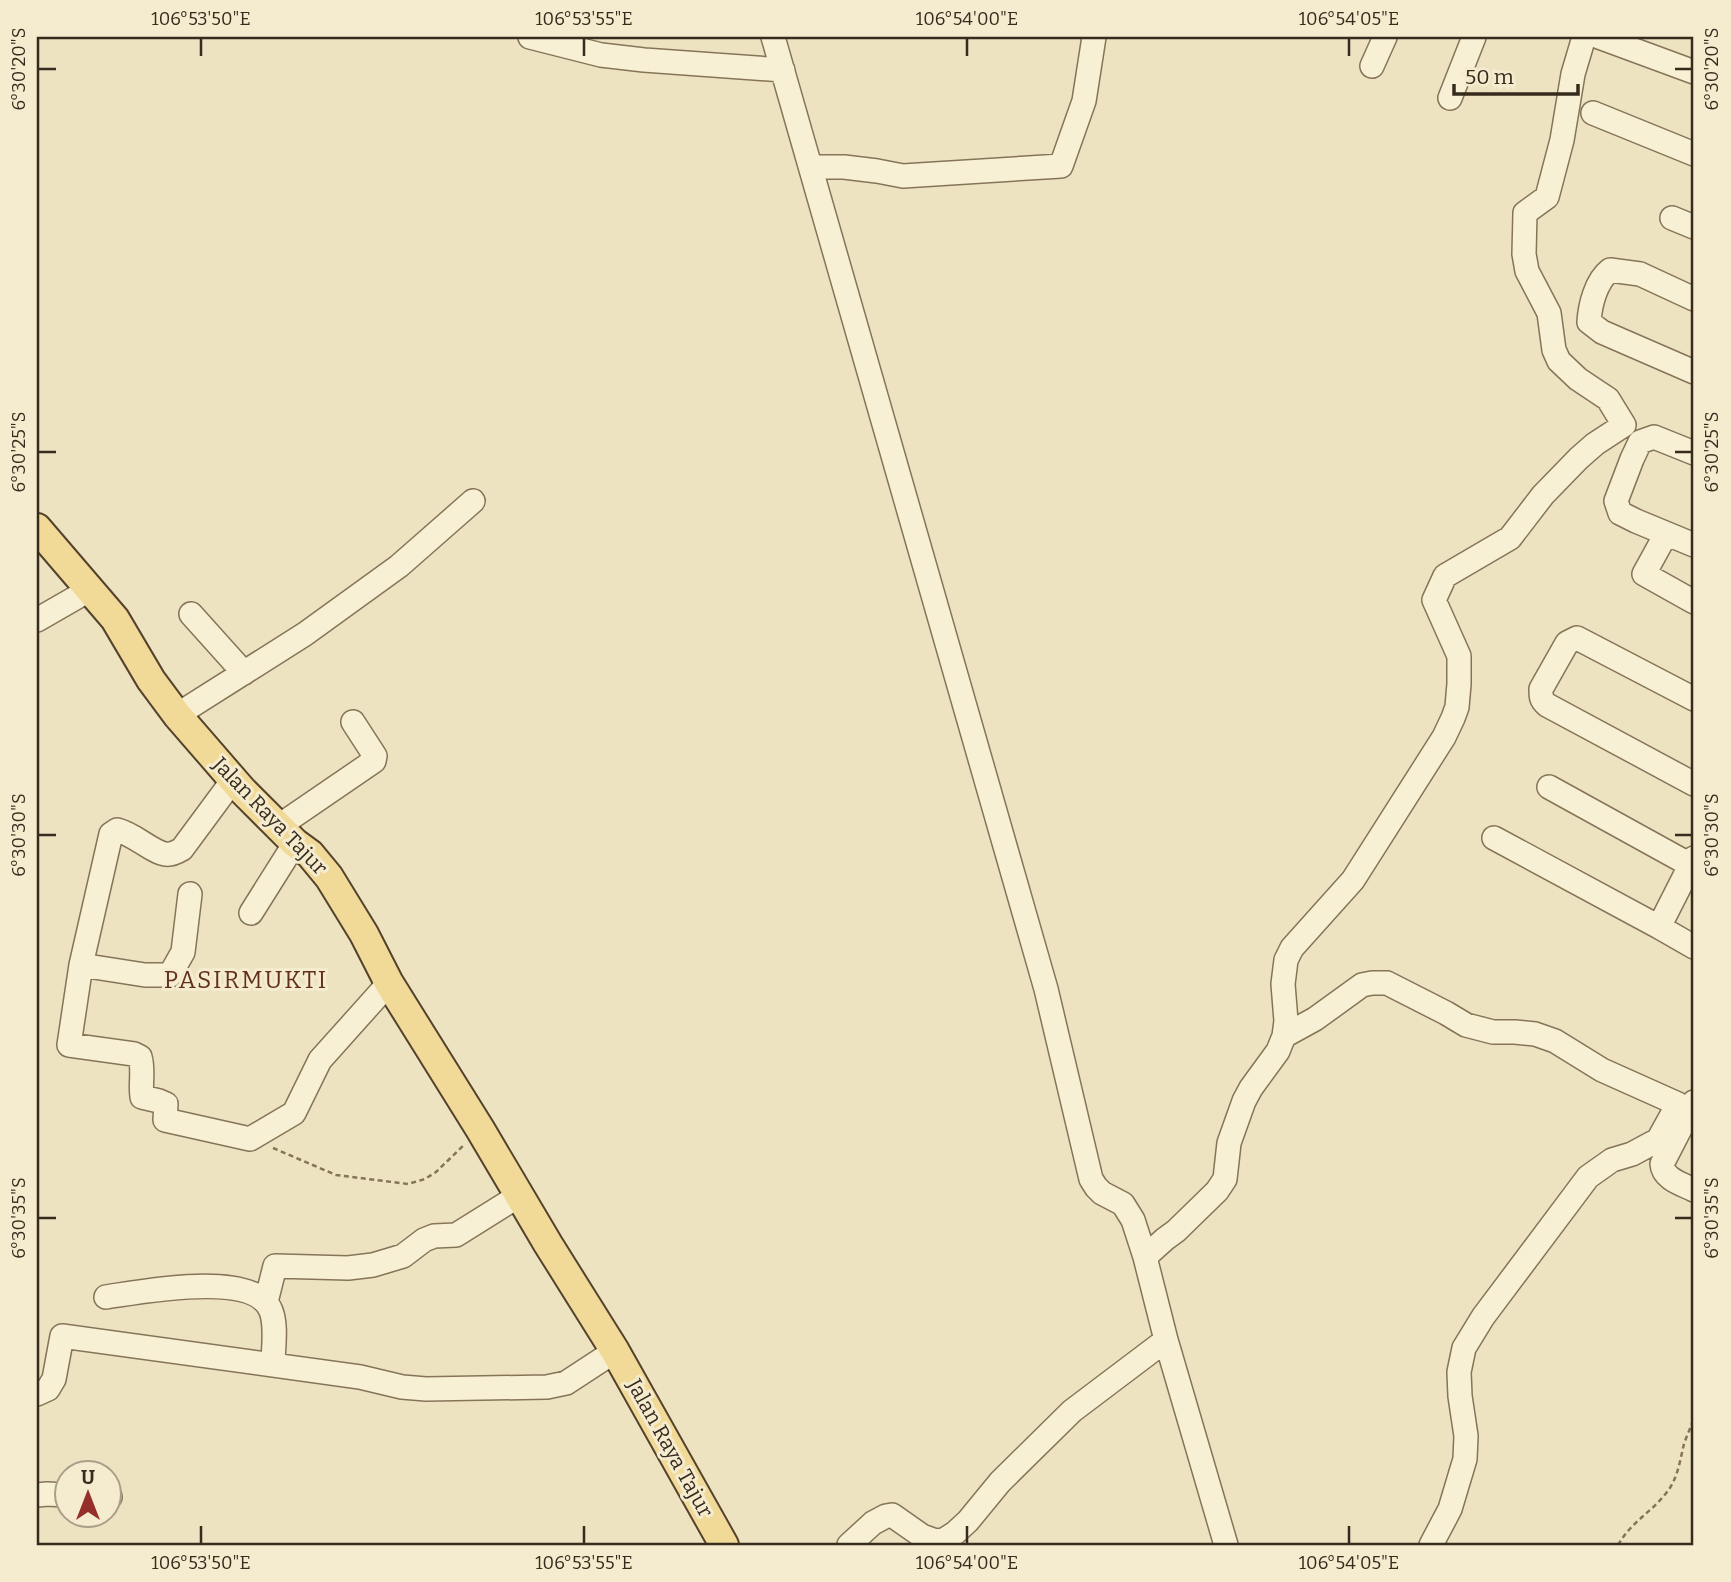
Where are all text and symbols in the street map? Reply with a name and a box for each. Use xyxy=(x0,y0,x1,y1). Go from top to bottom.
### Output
text: 106°53'50"E xyxy=(151,8,251,30)
text: 106°53'55"E xyxy=(535,8,633,30)
text: 106°54'00"E xyxy=(916,8,1018,30)
text: 106°54'05"E xyxy=(1299,8,1399,30)
text: 6°30'20"S xyxy=(8,28,30,110)
text: 6°30'20"S xyxy=(1701,28,1723,110)
scale bar xyxy=(1454,52,1579,96)
text: 50 m xyxy=(1465,64,1514,90)
text: 6°30'25"S xyxy=(8,411,30,493)
text: 6°30'25"S xyxy=(1701,411,1723,493)
street label: Jalan Raya Tajur xyxy=(206,751,333,880)
text: 6°30'30"S xyxy=(8,793,30,877)
text: 6°30'30"S xyxy=(1701,793,1723,877)
district label: PASIRMUKTI xyxy=(164,966,328,994)
text: 6°30'35"S xyxy=(8,1177,30,1259)
text: 6°30'35"S xyxy=(1701,1177,1723,1259)
street label: Jalan Raya Tajur xyxy=(621,1373,719,1522)
north arrow xyxy=(52,1460,122,1530)
text: U xyxy=(81,1466,95,1489)
text: 106°53'50"E xyxy=(151,1552,251,1574)
text: 106°53'55"E xyxy=(535,1552,633,1574)
text: 106°54'00"E xyxy=(916,1552,1018,1574)
text: 106°54'05"E xyxy=(1299,1552,1399,1574)

